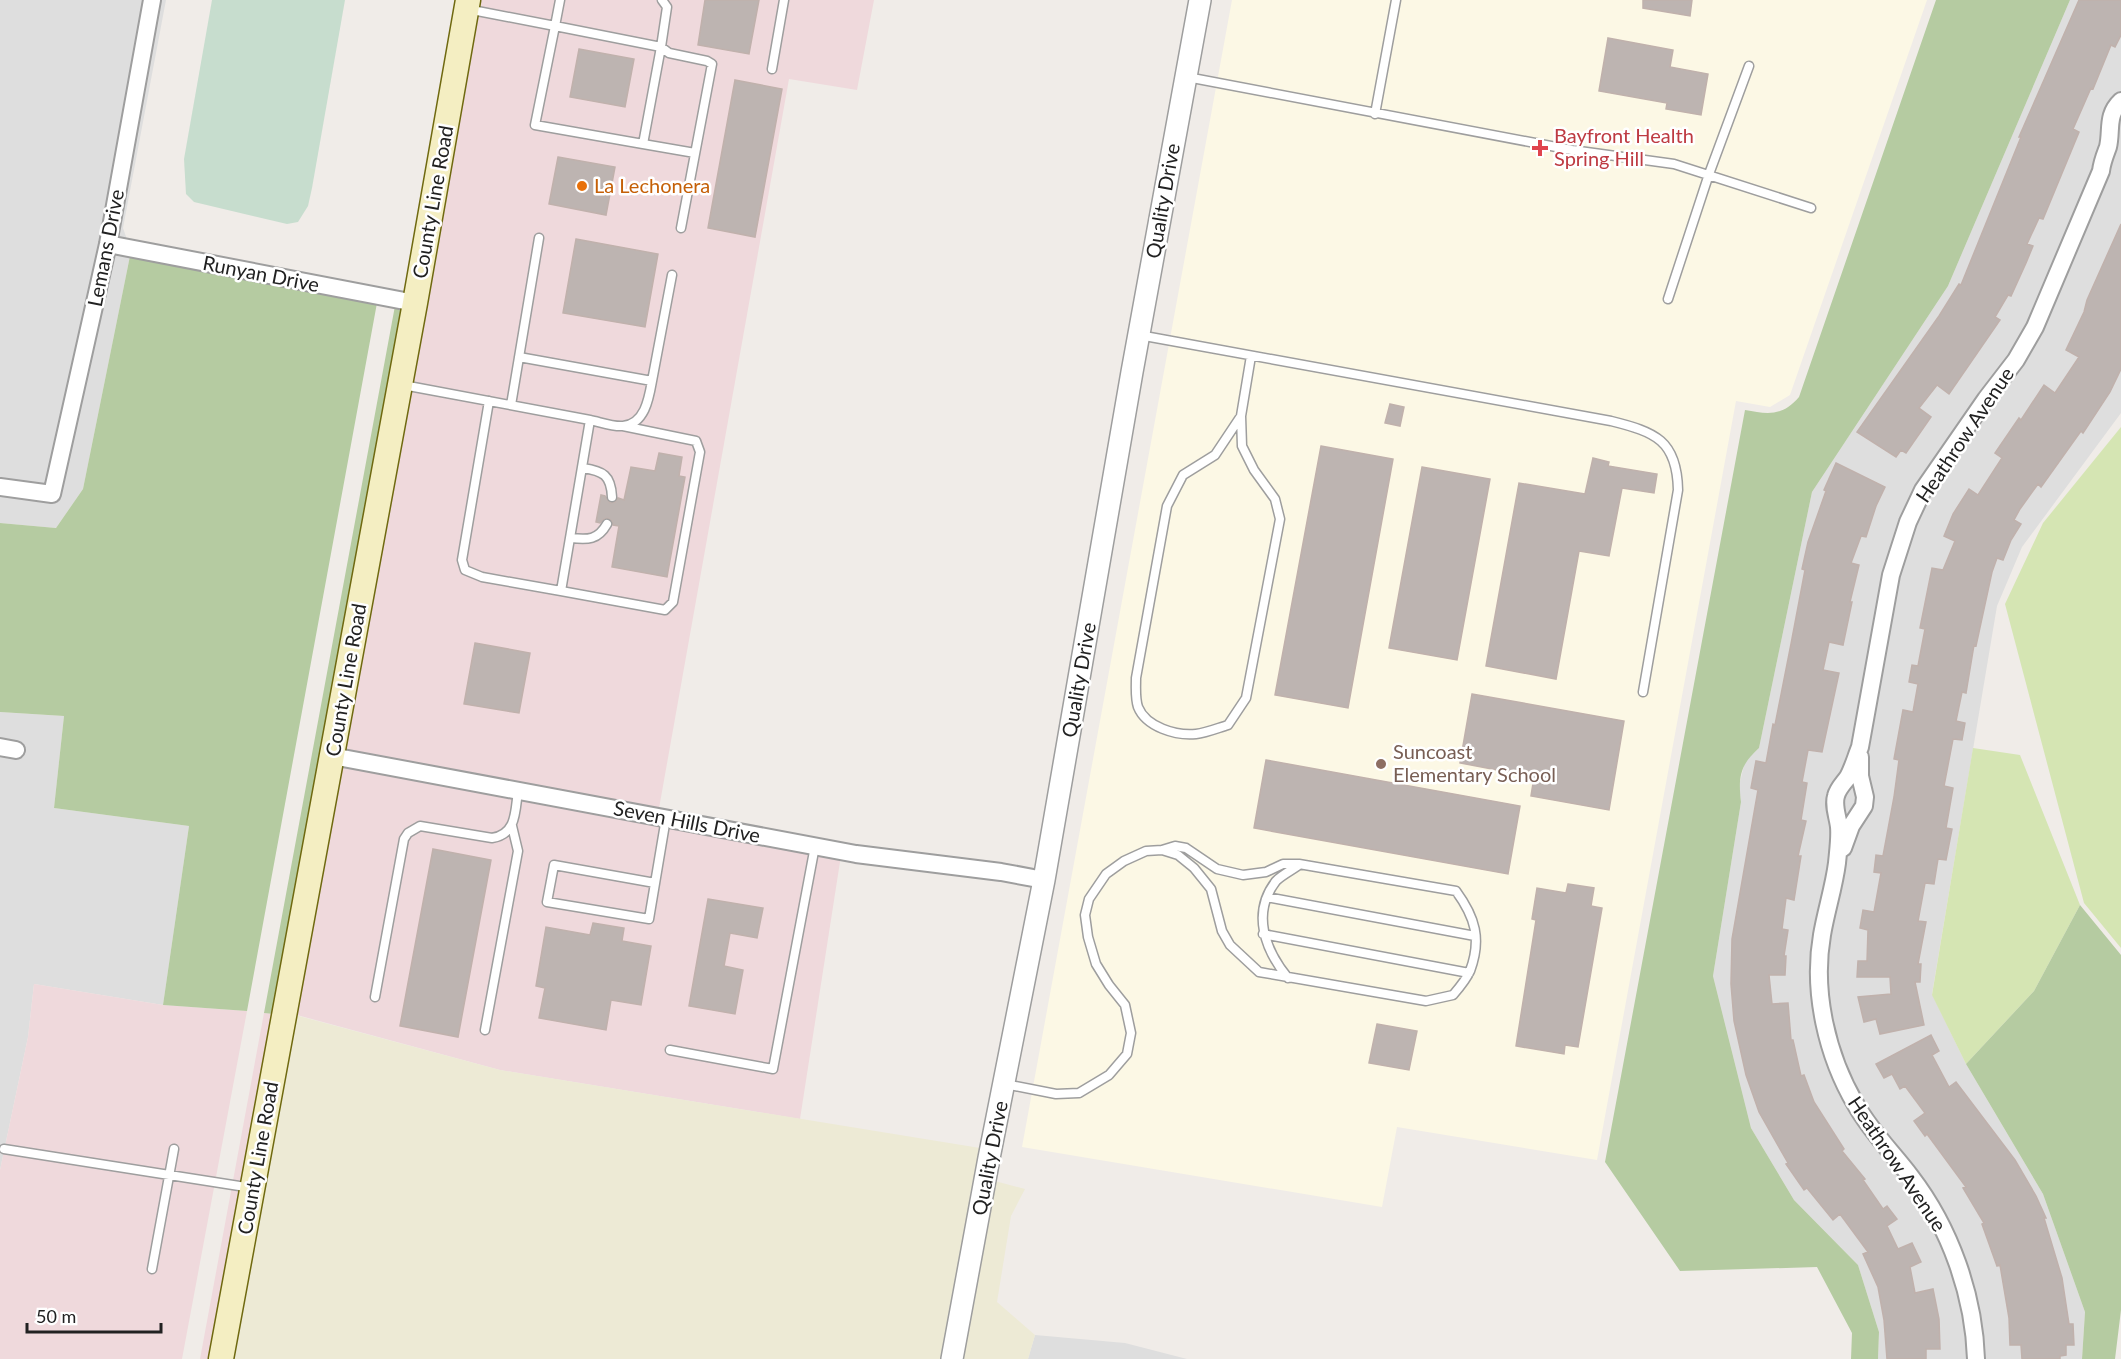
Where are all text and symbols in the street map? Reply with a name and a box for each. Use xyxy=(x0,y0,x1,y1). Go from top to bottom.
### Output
street label: County Line Road xyxy=(407,123,457,280)
place label: Bayfront Health Spring Hill xyxy=(1554,123,1694,170)
marker: Bayfront Health Spring Hill xyxy=(1531,139,1549,157)
street label: Quality Drive xyxy=(1140,141,1184,260)
place label: La Lechonera xyxy=(594,173,710,197)
marker: La Lechonera xyxy=(575,179,589,193)
street label: Lemans Drive xyxy=(82,187,128,309)
street label: Runyan Drive xyxy=(201,250,321,296)
street label: Heathrow Avenue xyxy=(1910,362,2018,507)
street label: County Line Road xyxy=(320,601,370,758)
street label: Quality Drive xyxy=(1056,620,1100,739)
place label: Suncoast Elementary School xyxy=(1393,739,1556,786)
marker: Suncoast Elementary School xyxy=(1374,757,1388,771)
street label: Seven Hills Drive xyxy=(612,795,763,847)
street label: County Line Road xyxy=(232,1079,282,1236)
street label: Heathrow Avenue xyxy=(1844,1091,1952,1236)
street label: Quality Drive xyxy=(966,1098,1012,1217)
scale bar xyxy=(27,1296,160,1334)
text: 50 m xyxy=(36,1305,76,1327)

